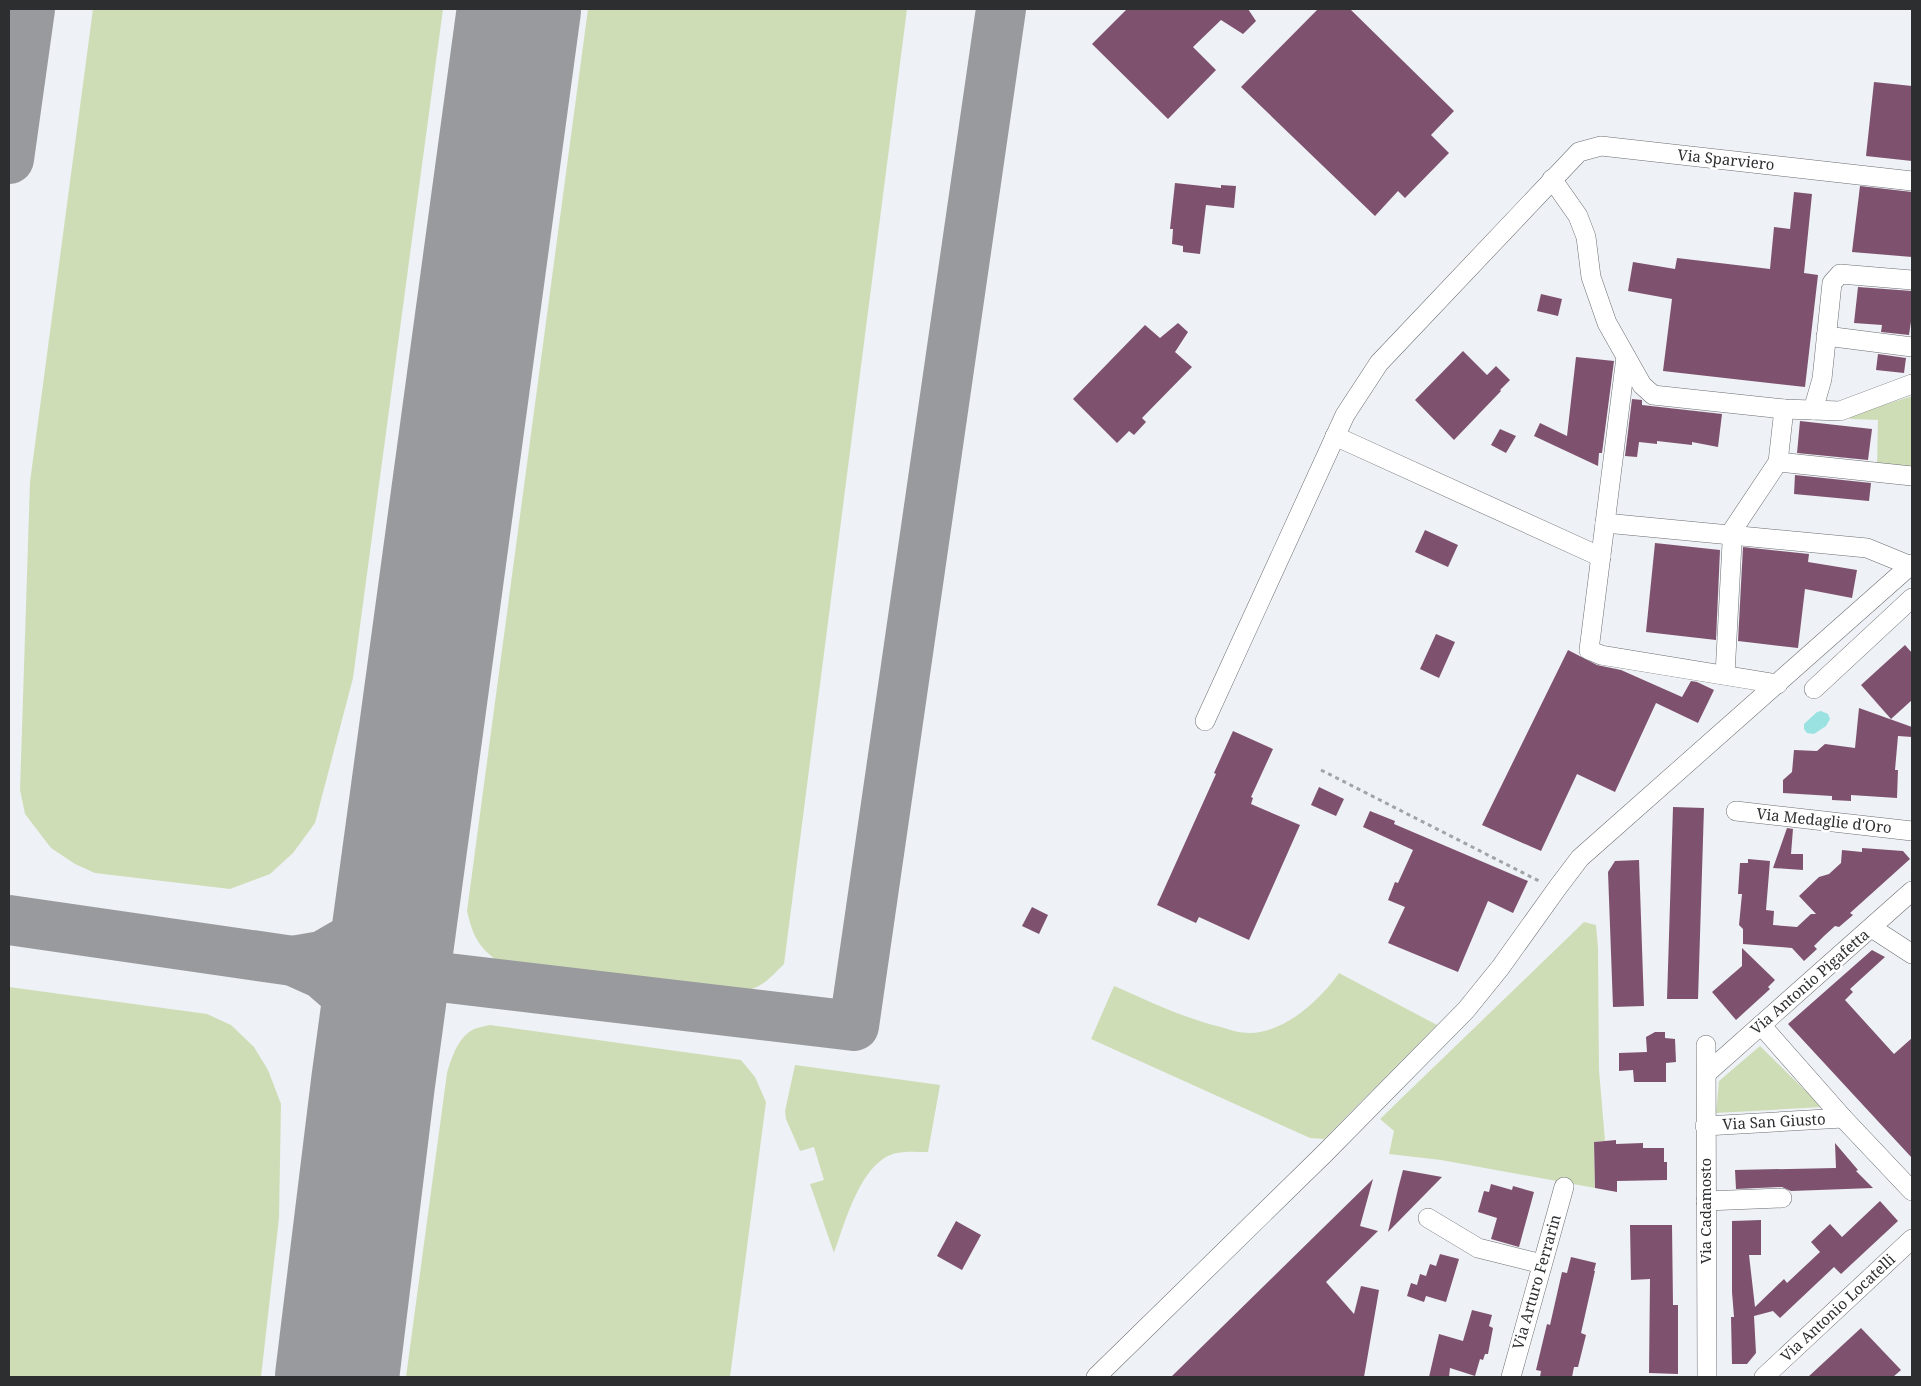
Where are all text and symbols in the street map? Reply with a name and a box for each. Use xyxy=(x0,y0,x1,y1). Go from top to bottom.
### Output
street label: Via Sparviero xyxy=(1677,144,1776,174)
street label: Via Medaglie d'Oro xyxy=(1756,803,1893,837)
street label: Via Antonio Pigafetta xyxy=(1746,924,1873,1038)
street label: Via San Giusto xyxy=(1722,1108,1826,1134)
street label: Via Cadamosto xyxy=(1695,1158,1715,1264)
street label: Via Arturo Ferrarin xyxy=(1507,1212,1565,1351)
street label: Via Antonio Locatelli xyxy=(1776,1249,1899,1366)

